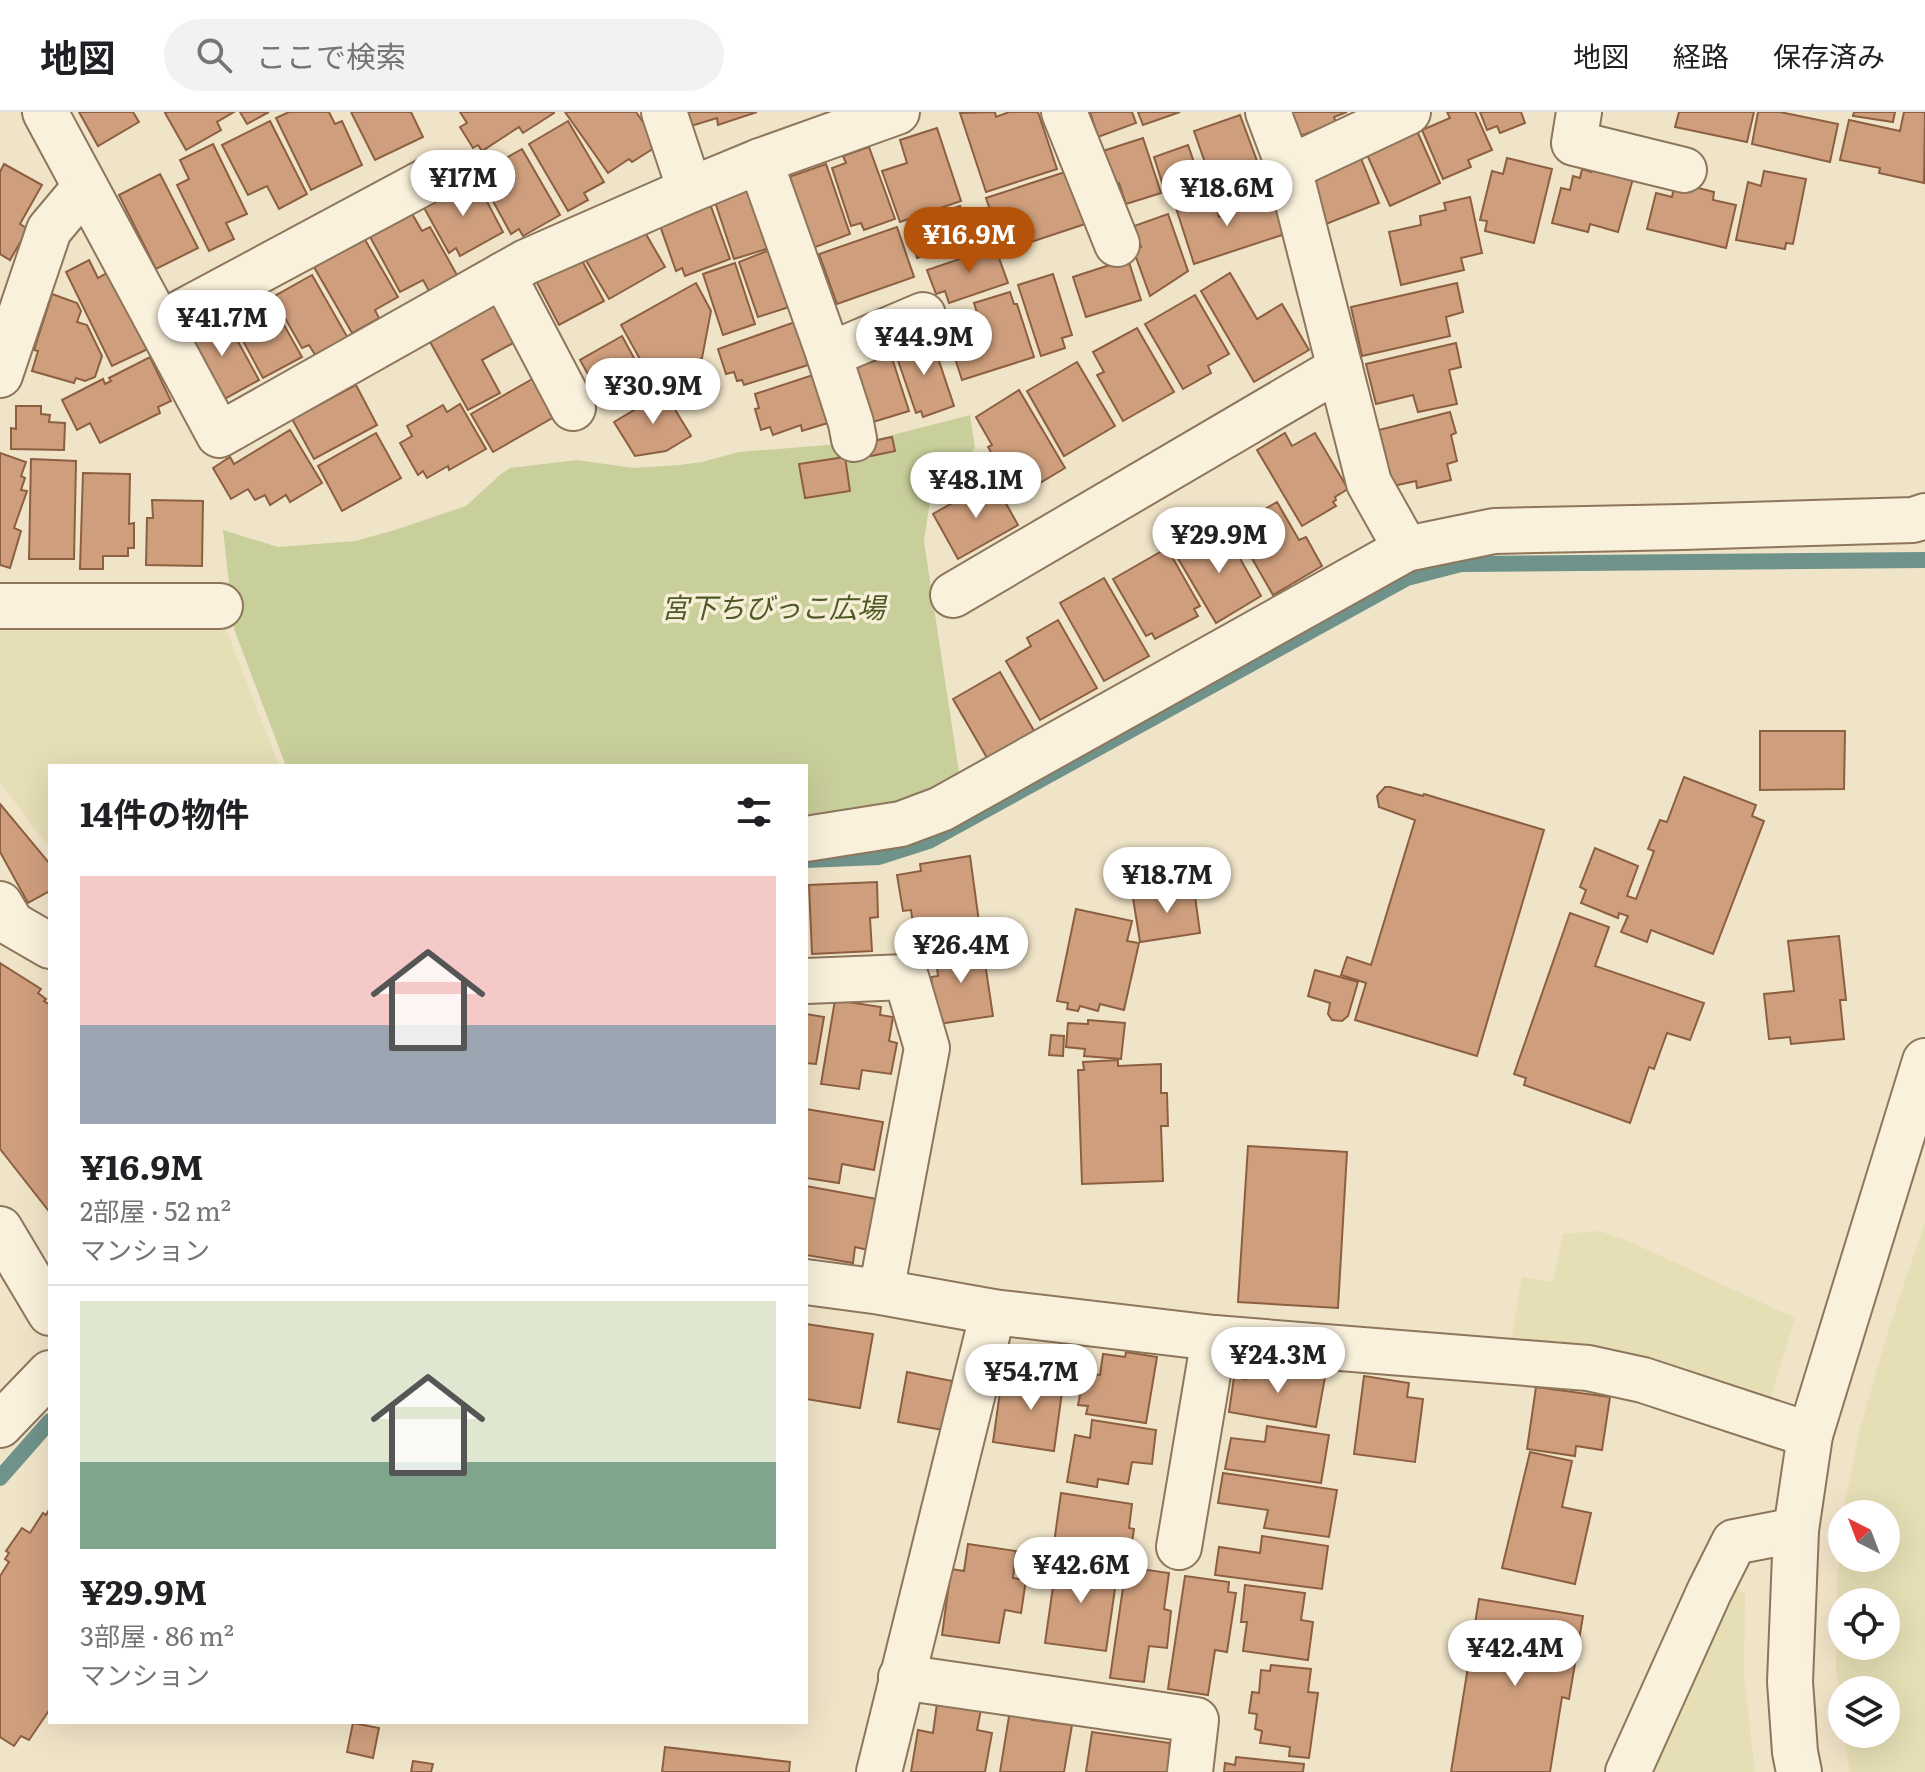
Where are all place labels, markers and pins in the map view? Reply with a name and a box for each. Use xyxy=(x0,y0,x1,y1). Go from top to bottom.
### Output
pin: ¥17M xyxy=(416,150,510,218)
pin: ¥18.6M xyxy=(1162,160,1292,228)
pin: ¥16.9M xyxy=(904,207,1034,275)
pin: ¥41.7M xyxy=(157,290,287,358)
pin: ¥44.9M xyxy=(859,309,989,377)
pin: ¥30.9M xyxy=(588,358,718,426)
pin: ¥48.1M xyxy=(911,452,1041,520)
pin: ¥29.9M xyxy=(1154,507,1284,575)
pin: ¥18.7M xyxy=(1102,847,1232,915)
pin: ¥26.4M xyxy=(896,917,1026,985)
pin: ¥24.3M xyxy=(1213,1327,1343,1395)
pin: ¥54.7M xyxy=(966,1344,1096,1412)
pin: ¥42.6M xyxy=(1016,1537,1146,1605)
pin: ¥42.4M xyxy=(1450,1620,1580,1688)

